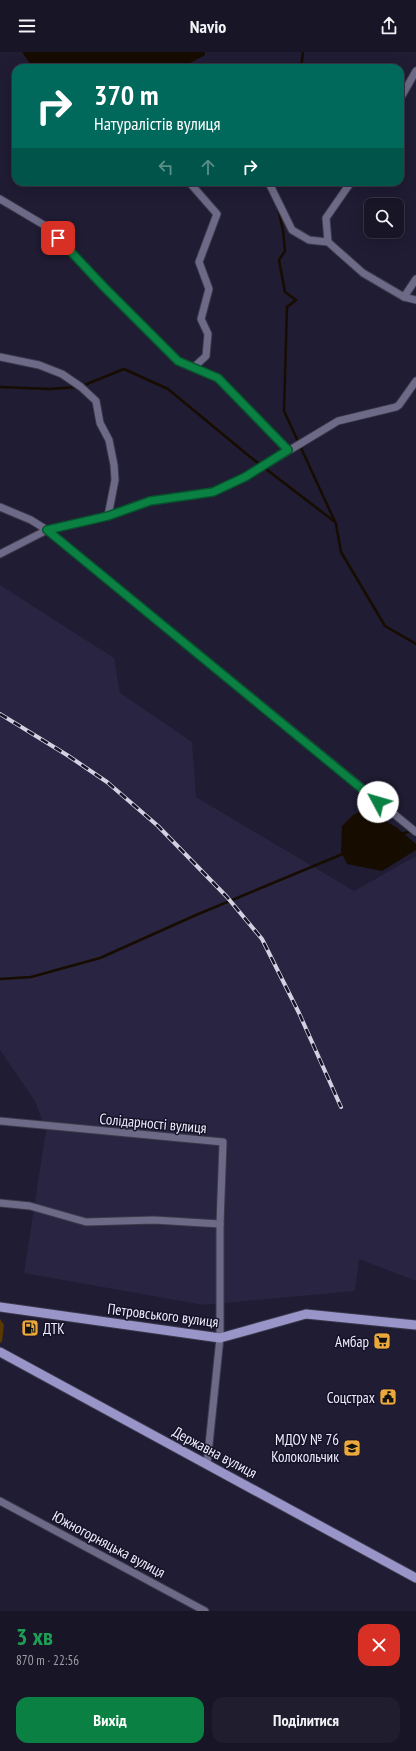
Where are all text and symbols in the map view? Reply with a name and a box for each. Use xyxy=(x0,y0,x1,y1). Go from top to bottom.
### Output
icon: menu xyxy=(16,15,38,37)
text: Navio xyxy=(190,15,226,38)
icon: share xyxy=(378,15,400,37)
text: 370 m xyxy=(94,76,158,113)
icon: right xyxy=(28,80,80,132)
text: Натуралістів вулиця xyxy=(94,112,221,135)
icon: left xyxy=(155,156,177,178)
icon: ahead xyxy=(197,156,219,178)
icon: right xyxy=(239,156,261,178)
map controls xyxy=(364,198,404,238)
button: search xyxy=(364,198,404,238)
pin xyxy=(41,221,75,255)
icon: arrive xyxy=(47,227,69,249)
position arrow xyxy=(357,781,399,823)
street label: Солідарності вулиця xyxy=(99,1109,208,1137)
street label: Петровського вулиця xyxy=(106,1299,220,1331)
fuel station icon: ДТК xyxy=(20,1318,40,1338)
place label: ДТК xyxy=(43,1319,65,1338)
supermarket icon: Амбар xyxy=(372,1331,392,1351)
place label: Амбар xyxy=(335,1332,369,1351)
public building icon: Соцстрах xyxy=(378,1387,398,1407)
place label: Соцстрах xyxy=(327,1388,375,1407)
street label: Державна вулиця xyxy=(170,1422,261,1482)
place label: МДОУ № 76 Колокольчик xyxy=(271,1430,339,1466)
school or university icon: МДОУ № 76 Колокольчик xyxy=(342,1438,362,1458)
street label: Южногорняцька вулиця xyxy=(49,1506,169,1582)
text: 3 хв xyxy=(16,1621,53,1652)
button: close xyxy=(358,1624,400,1666)
text: 870 m · 22:56 xyxy=(16,1652,79,1669)
button: Вихід xyxy=(16,1697,204,1743)
button: Поділитися xyxy=(212,1697,400,1743)

